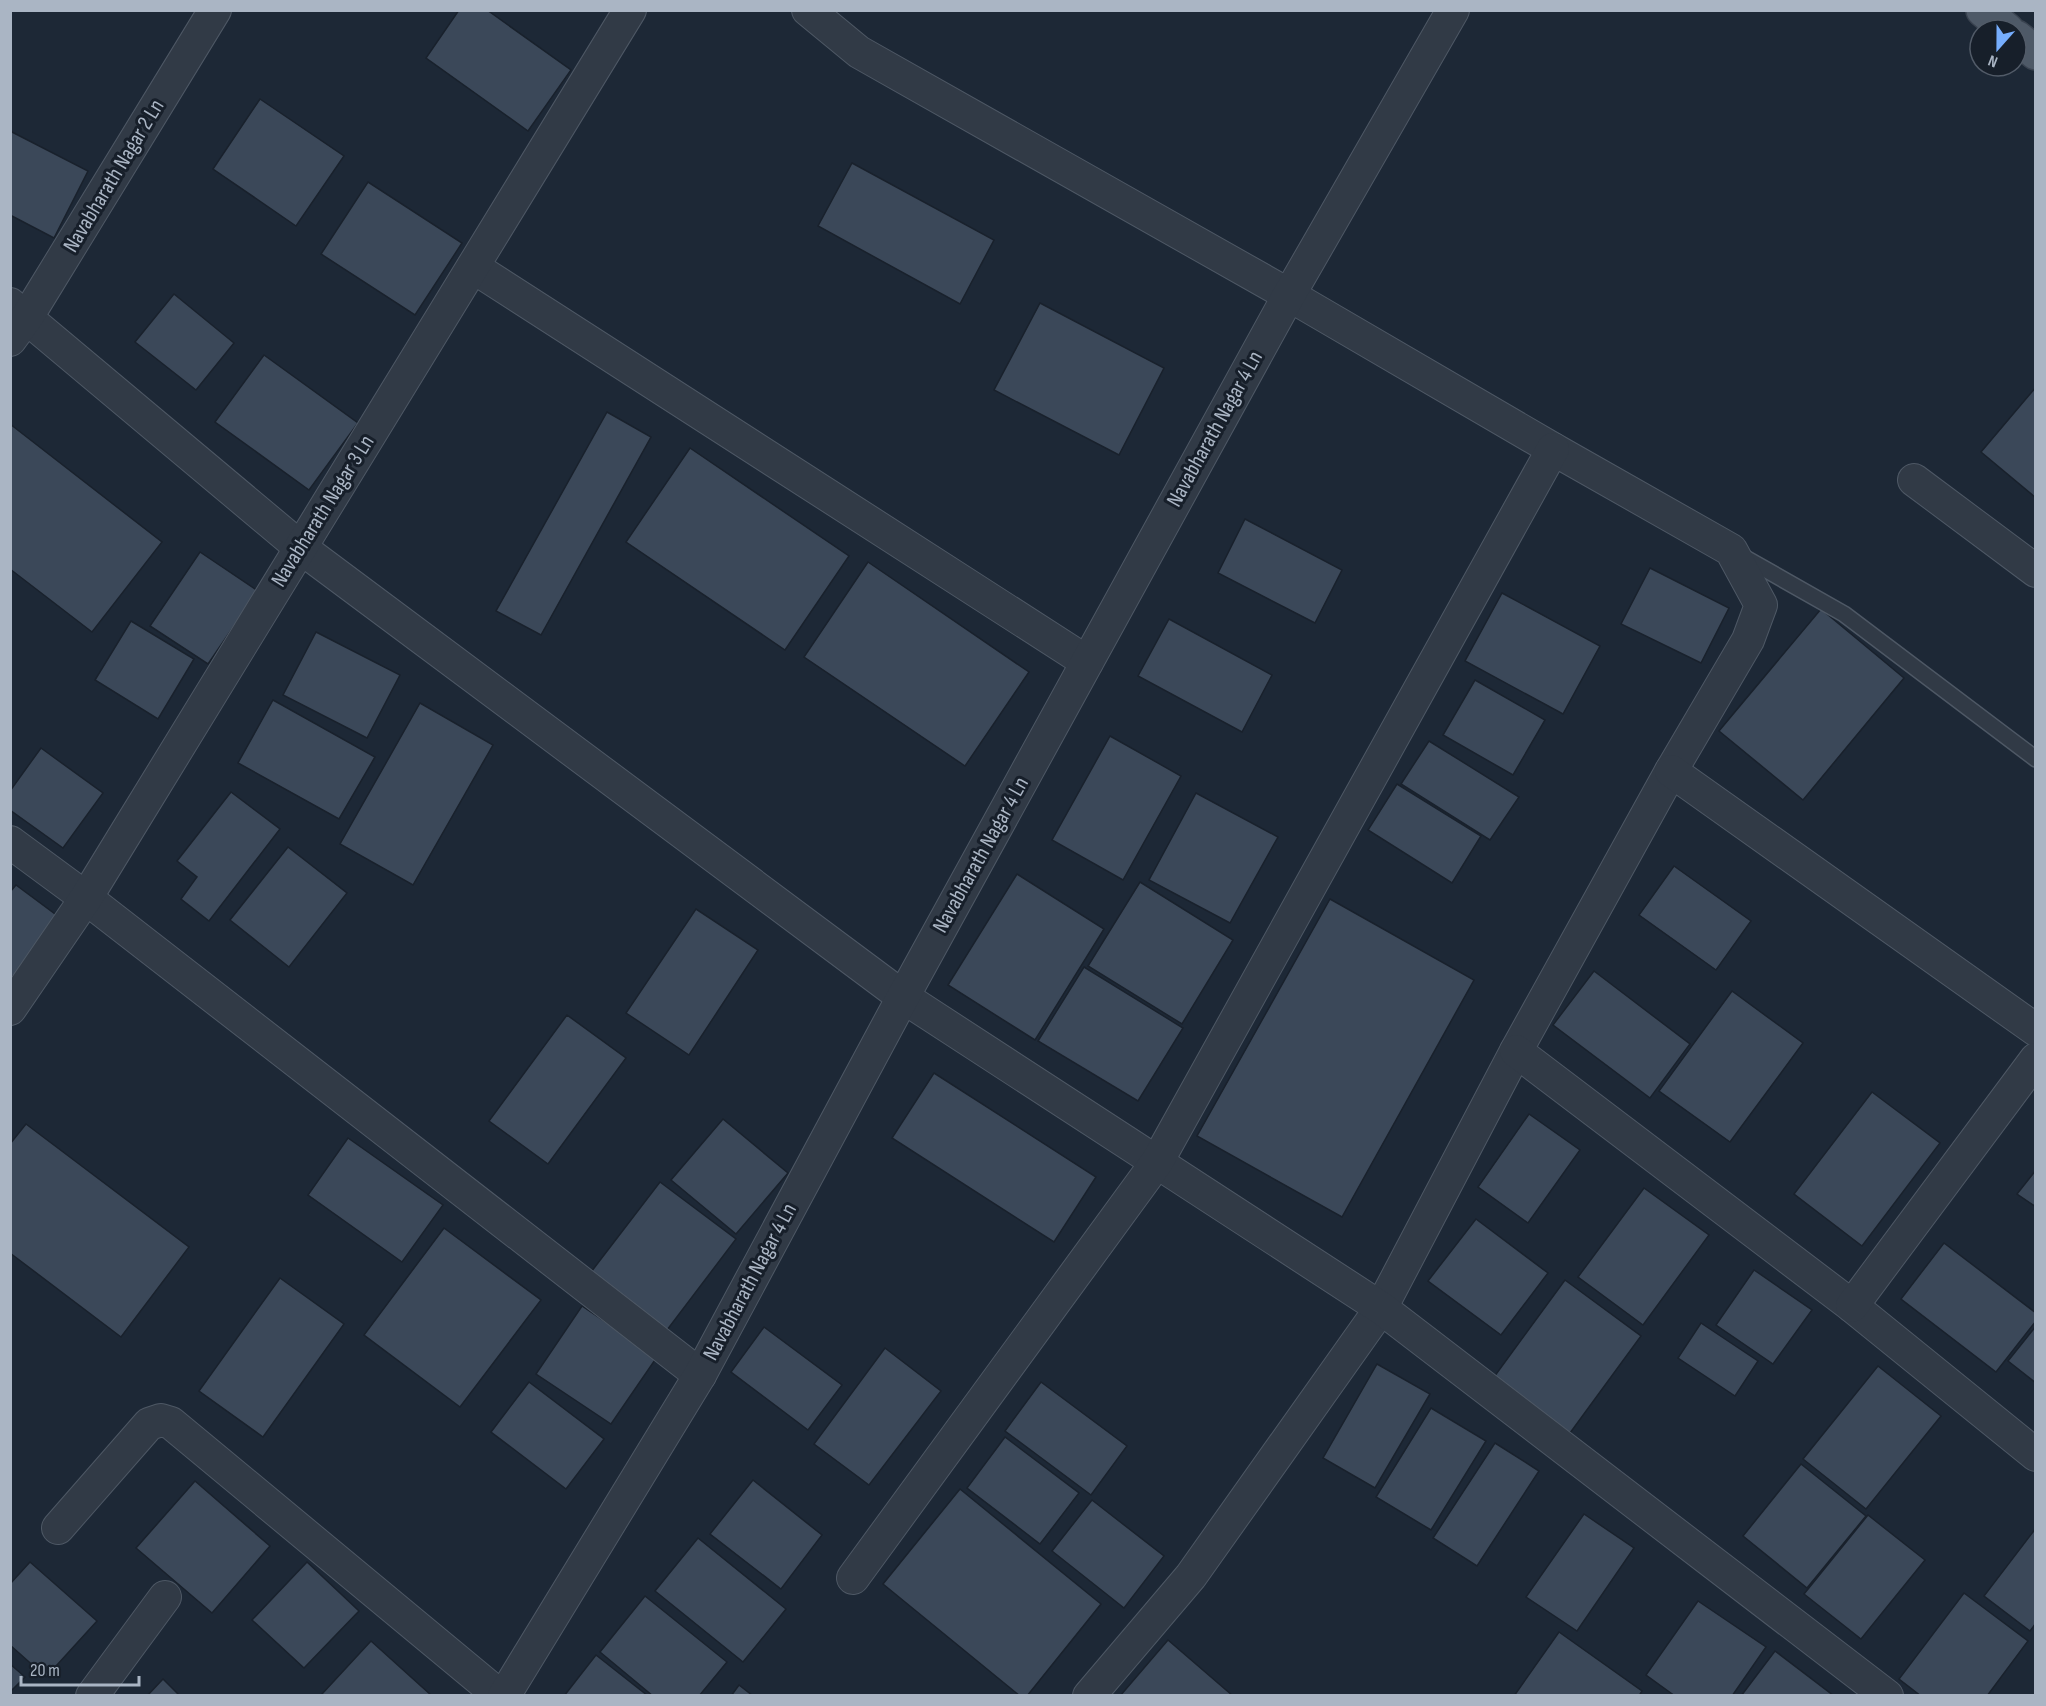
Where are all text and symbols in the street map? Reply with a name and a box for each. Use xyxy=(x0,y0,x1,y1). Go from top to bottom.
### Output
north arrow xyxy=(1968,18,2028,78)
text: N xyxy=(1986,50,2001,71)
street label: Navabharath Nagar 2 Ln xyxy=(58,95,170,257)
street label: Navabharath Nagar 4 Ln xyxy=(1161,346,1269,512)
street label: Navabharath Nagar 3 Ln xyxy=(265,430,381,592)
street label: Navabharath Nagar 4 Ln xyxy=(927,772,1035,938)
street label: Navabharath Nagar 4 Ln xyxy=(697,1199,803,1365)
scale bar xyxy=(21,1649,140,1687)
text: 20 m xyxy=(30,1660,60,1681)

